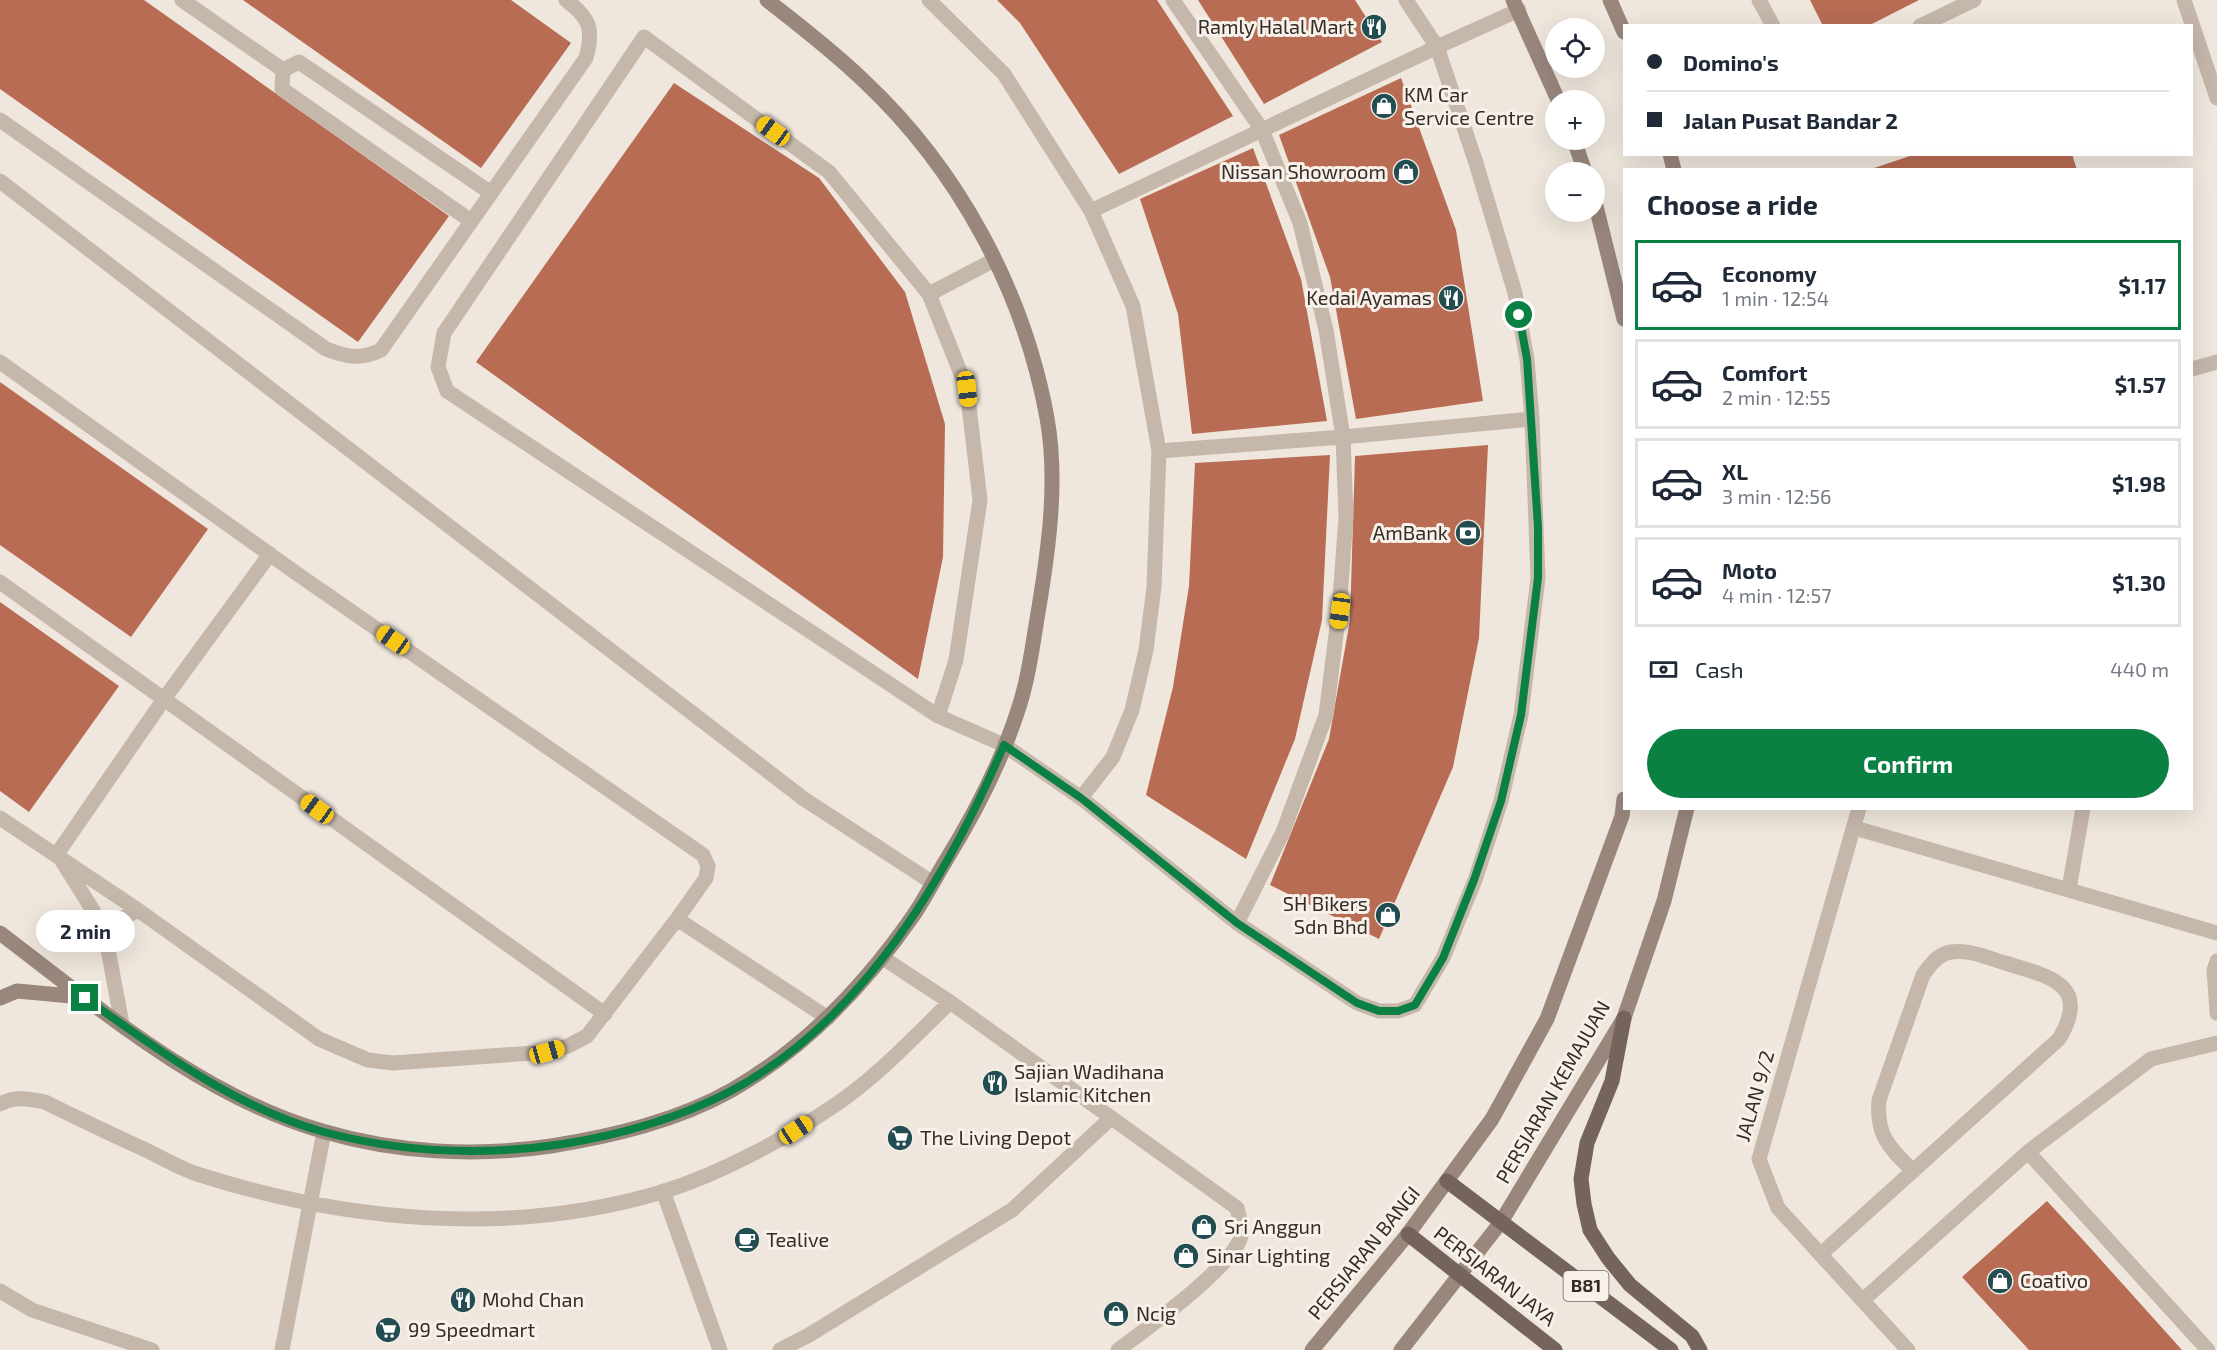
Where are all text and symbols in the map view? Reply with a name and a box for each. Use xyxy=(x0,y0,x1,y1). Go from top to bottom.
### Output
restaurant icon: Ramly Halal Mart xyxy=(1359,12,1389,42)
place label: Ramly Halal Mart xyxy=(1198,14,1354,38)
map controls xyxy=(1545,18,1605,222)
button: locate xyxy=(1545,18,1605,78)
text: Domino's xyxy=(1683,49,1779,75)
place label: KM Car Service Centre xyxy=(1404,82,1534,129)
button: + xyxy=(1545,90,1605,150)
shop icon: KM Car Service Centre xyxy=(1369,91,1399,121)
text: Jalan Pusat Bandar 2 xyxy=(1683,107,1898,133)
car xyxy=(753,113,793,149)
shop icon: Nissan Showroom xyxy=(1391,157,1421,187)
place label: Nissan Showroom xyxy=(1221,159,1386,183)
button: − xyxy=(1545,162,1605,222)
text: Choose a ride xyxy=(1647,188,1818,220)
icon: car xyxy=(1650,258,1704,312)
text: Economy xyxy=(1722,260,1817,286)
text: $1.17 xyxy=(2118,272,2166,298)
restaurant icon: Kedai Ayamas xyxy=(1436,283,1466,313)
place label: Kedai Ayamas xyxy=(1306,285,1432,309)
text: 1 min · 12:54 xyxy=(1722,286,1829,310)
route start xyxy=(1505,301,1532,328)
icon: car xyxy=(1650,357,1704,411)
text: Comfort xyxy=(1722,359,1807,385)
car xyxy=(956,370,978,408)
text: $1.57 xyxy=(2115,371,2166,397)
text: 2 min · 12:55 xyxy=(1722,385,1831,409)
icon: car xyxy=(1650,456,1704,510)
text: XL xyxy=(1722,458,1748,484)
text: $1.98 xyxy=(2112,470,2166,496)
text: 3 min · 12:56 xyxy=(1722,484,1831,508)
bank icon: AmBank xyxy=(1453,518,1483,548)
place label: AmBank xyxy=(1373,520,1448,544)
icon: car xyxy=(1650,555,1704,609)
text: Moto xyxy=(1722,557,1777,583)
text: $1.30 xyxy=(2112,569,2166,595)
text: 4 min · 12:57 xyxy=(1722,583,1831,607)
car xyxy=(1329,592,1351,630)
car xyxy=(373,622,413,658)
icon: cash xyxy=(1647,653,1680,686)
text: Cash xyxy=(1695,656,1744,682)
text: 440 m xyxy=(2110,657,2169,681)
button: Confirm xyxy=(1647,729,2169,798)
car xyxy=(297,791,337,827)
place label: SH Bikers Sdn Bhd xyxy=(1283,891,1368,938)
shop icon: SH Bikers Sdn Bhd xyxy=(1373,900,1403,930)
callout: 2 min xyxy=(36,911,134,953)
text: 2 min xyxy=(60,919,111,943)
route end xyxy=(71,984,98,1011)
street label: PERSIARAN KEMAJUAN xyxy=(1490,996,1614,1187)
car xyxy=(527,1038,567,1066)
street label: JALAN 9/2 xyxy=(1730,1047,1778,1144)
place label: Sajian Wadihana Islamic Kitchen xyxy=(1014,1059,1164,1106)
restaurant icon: Sajian Wadihana Islamic Kitchen xyxy=(980,1068,1010,1098)
car xyxy=(776,1113,816,1147)
supermarket icon: The Living Depot xyxy=(885,1123,915,1153)
place label: The Living Depot xyxy=(920,1125,1071,1149)
street label: PERSIARAN BANGI xyxy=(1302,1181,1424,1324)
shop icon: Sri Anggun xyxy=(1189,1212,1219,1242)
place label: Sri Anggun xyxy=(1224,1214,1322,1238)
street label: PERSIARAN JAYA xyxy=(1430,1220,1562,1331)
cafe icon: Tealive xyxy=(732,1225,762,1255)
place label: Tealive xyxy=(766,1227,829,1251)
shop icon: Sinar Lighting xyxy=(1171,1241,1201,1271)
place label: Sinar Lighting xyxy=(1206,1243,1330,1267)
shop icon: Coativo xyxy=(1985,1266,2015,1296)
place label: Coativo xyxy=(2020,1268,2088,1292)
road number: B81 xyxy=(1564,1271,1608,1301)
restaurant icon: Mohd Chan xyxy=(448,1285,478,1315)
place label: Mohd Chan xyxy=(482,1287,584,1311)
shop icon: Ncig xyxy=(1101,1299,1131,1329)
place label: Ncig xyxy=(1136,1301,1176,1325)
supermarket icon: 99 Speedmart xyxy=(373,1315,403,1345)
place label: 99 Speedmart xyxy=(408,1317,536,1341)

